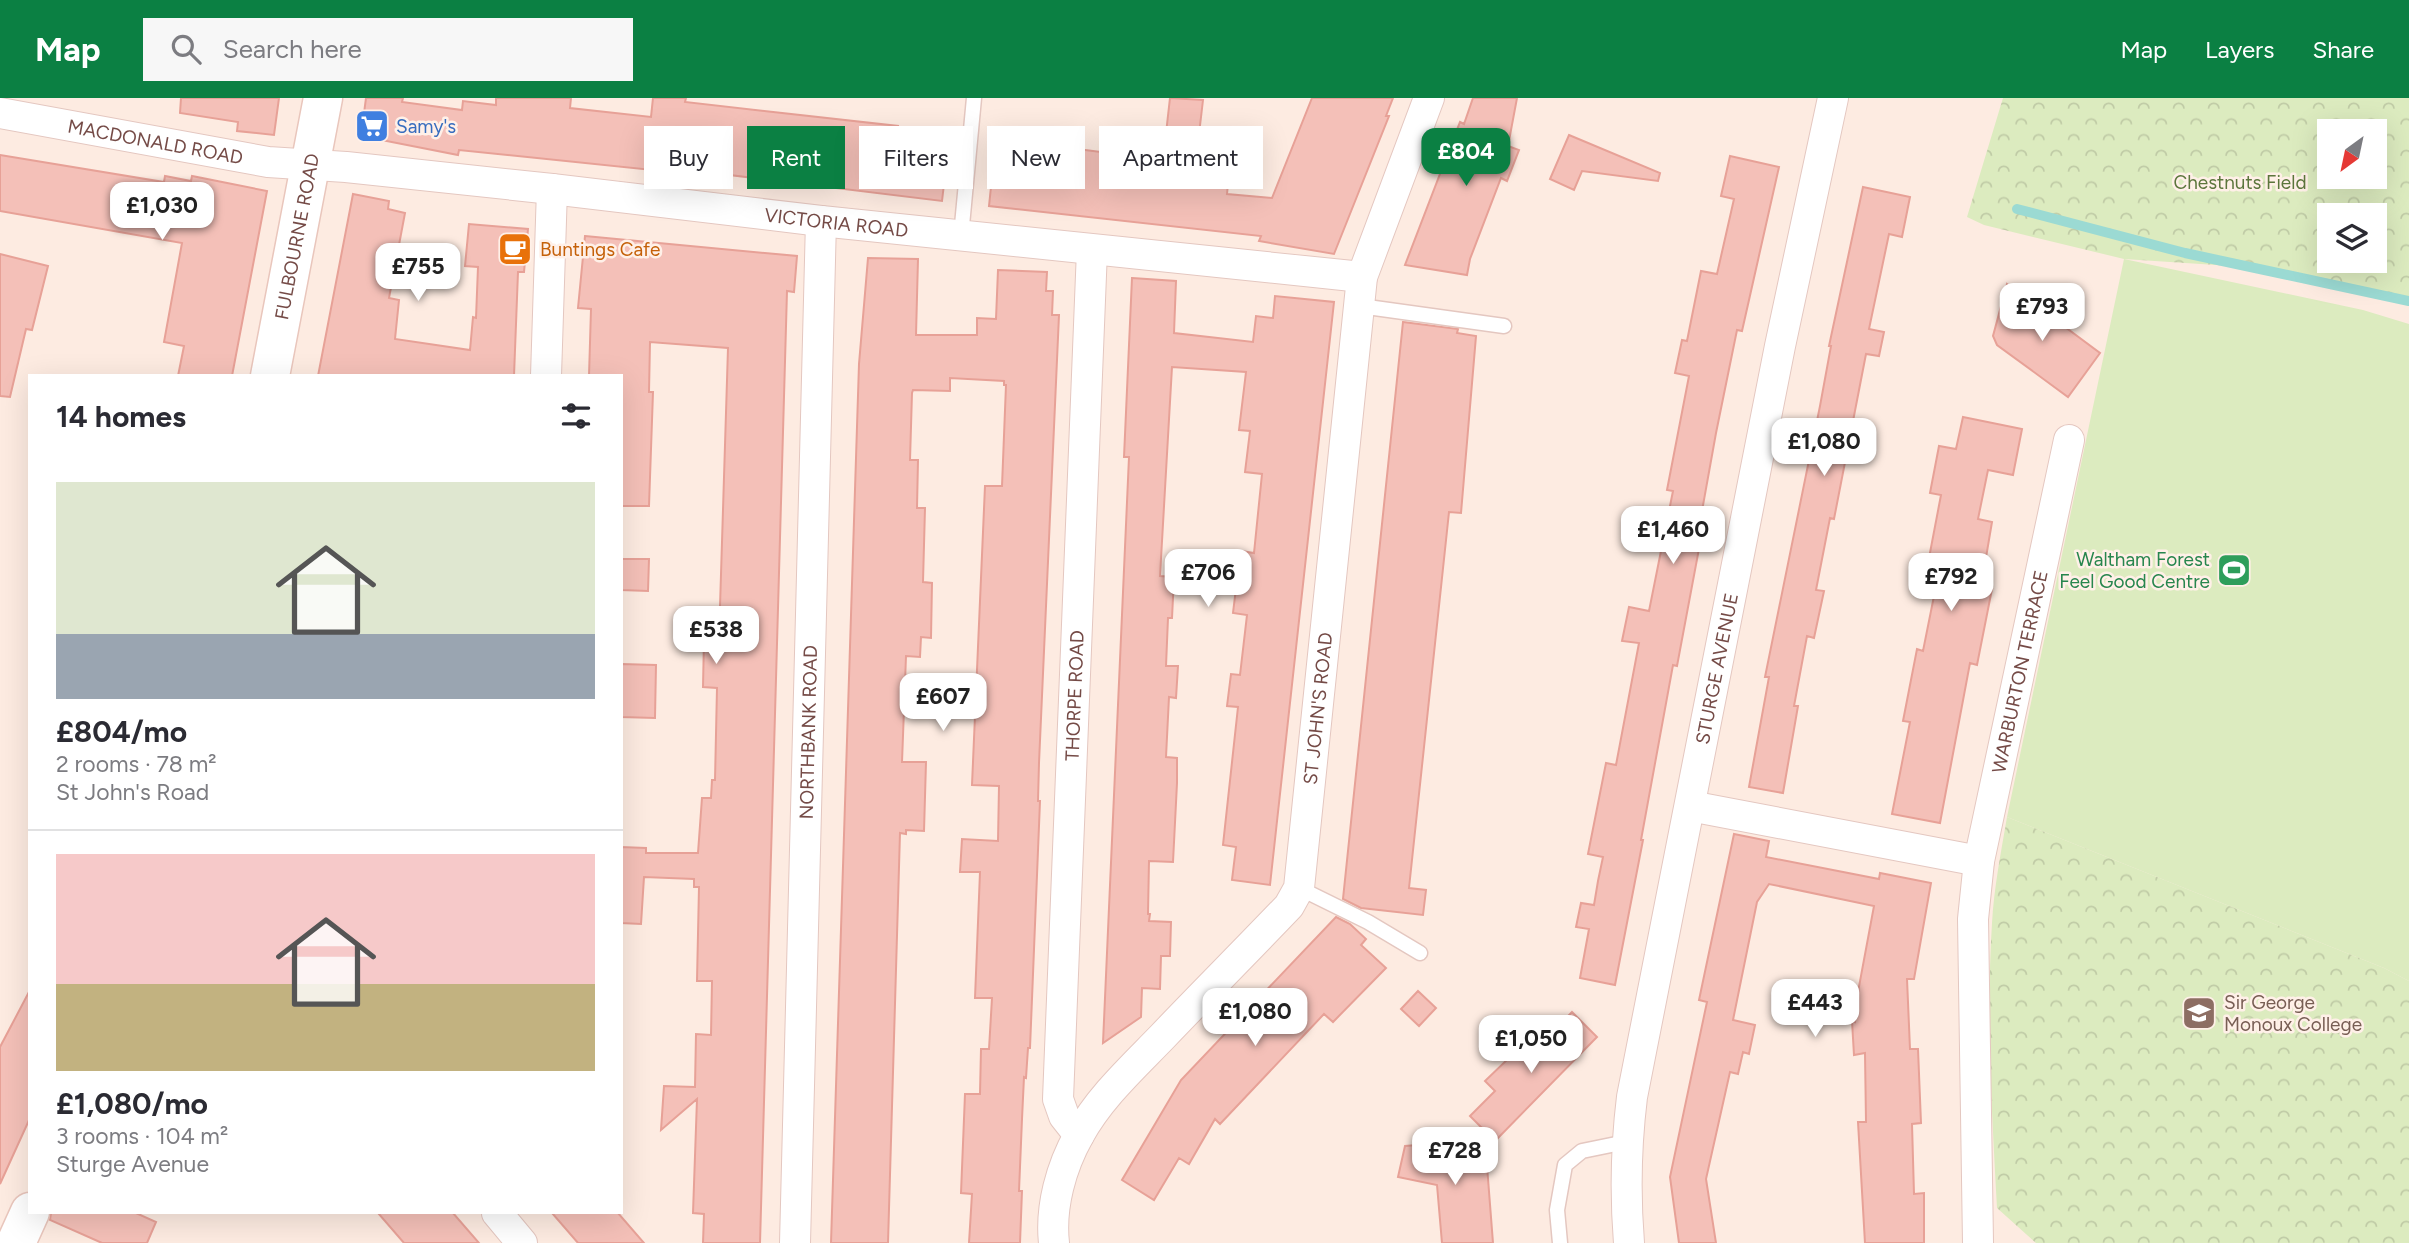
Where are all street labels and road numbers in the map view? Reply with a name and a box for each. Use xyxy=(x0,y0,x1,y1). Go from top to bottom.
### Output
street label: MACDONALD ROAD xyxy=(66,114,245,169)
street label: FULBOURNE ROAD xyxy=(270,152,324,321)
street label: VICTORIA ROAD xyxy=(763,203,909,241)
street label: WARBURTON TERRACE xyxy=(1987,568,2052,775)
street label: STURGE AVENUE xyxy=(1690,591,1743,746)
street label: THORPE ROAD xyxy=(1060,630,1088,761)
street label: ST JOHN'S ROAD xyxy=(1298,631,1337,786)
street label: NORTHBANK ROAD xyxy=(794,645,822,820)

